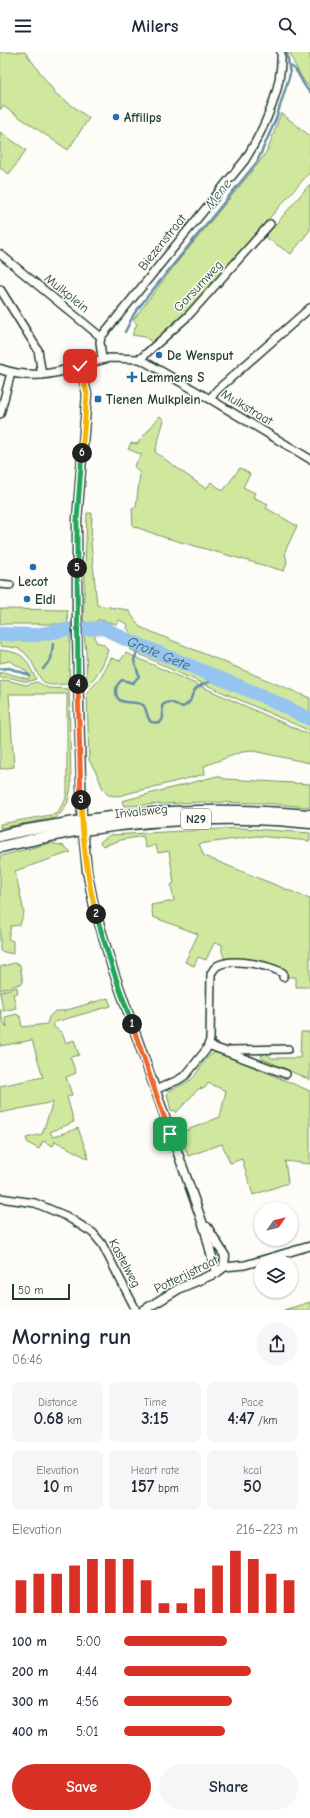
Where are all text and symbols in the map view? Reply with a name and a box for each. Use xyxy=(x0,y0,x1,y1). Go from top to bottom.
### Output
icon: menu xyxy=(12,15,34,37)
icon: search xyxy=(276,15,298,37)
text: Milers xyxy=(132,16,178,37)
place label: Affilips xyxy=(124,110,162,125)
marker: Affilips xyxy=(111,112,121,122)
water label: Mene xyxy=(200,176,235,213)
street label: Biezenstraat xyxy=(135,210,190,273)
street label: Gorsumweg xyxy=(170,257,226,315)
street label: Mulkplein xyxy=(42,270,92,316)
place label: De Wensput xyxy=(167,348,234,363)
pin xyxy=(63,349,97,383)
marker: De Wensput xyxy=(154,350,164,360)
icon: check xyxy=(69,355,91,377)
place label: Lemmens S xyxy=(140,370,204,385)
marker: Lemmens S xyxy=(127,372,137,382)
street label: Mulkstraat xyxy=(218,386,277,429)
place label: Tienen Mulkplein xyxy=(106,392,201,407)
marker: Tienen Mulkplein xyxy=(93,394,103,404)
pin: 6 xyxy=(72,443,92,463)
text: 6 xyxy=(79,446,85,459)
pin: 5 xyxy=(67,558,87,578)
text: 5 xyxy=(74,561,80,574)
marker: Lecot xyxy=(28,562,38,572)
place label: Lecot xyxy=(18,574,49,589)
place label: Eldi xyxy=(35,592,56,607)
marker: Eldi xyxy=(22,594,32,604)
water label: Grote Gete xyxy=(125,632,193,674)
pin: 4 xyxy=(68,674,88,694)
text: 4 xyxy=(75,677,81,690)
pin: 3 xyxy=(71,790,91,810)
text: 3 xyxy=(78,793,84,806)
street label: Invalsweg xyxy=(114,801,168,821)
road number: N29 xyxy=(181,809,211,829)
pin: 2 xyxy=(86,904,106,924)
text: 2 xyxy=(93,907,99,920)
pin: 1 xyxy=(122,1014,142,1034)
text: 1 xyxy=(130,1017,134,1030)
pin xyxy=(153,1117,187,1151)
icon: arrive xyxy=(159,1123,181,1145)
north arrow xyxy=(254,1202,298,1246)
map controls xyxy=(254,1202,298,1298)
street label: Kastelweg xyxy=(106,1236,144,1290)
street label: Potterijstraat xyxy=(152,1251,222,1296)
button: layers xyxy=(254,1254,298,1298)
scale bar xyxy=(12,1282,70,1301)
text: 50 m xyxy=(18,1284,43,1297)
button: share xyxy=(256,1323,298,1365)
text: Morning run xyxy=(12,1324,131,1350)
text: 06:46 xyxy=(12,1352,43,1367)
text: Distance xyxy=(38,1396,77,1409)
text: Time xyxy=(144,1396,166,1409)
text: Pace xyxy=(241,1396,263,1409)
text: 0.68 xyxy=(33,1409,64,1428)
text: 3:15 xyxy=(141,1409,169,1428)
text: 4:47 xyxy=(227,1409,254,1428)
text: km xyxy=(64,1414,82,1427)
text: /km xyxy=(254,1414,277,1427)
text: Elevation xyxy=(37,1464,79,1477)
text: Heart rate xyxy=(131,1464,179,1477)
text: kcal xyxy=(243,1464,262,1477)
text: 10 xyxy=(43,1477,59,1496)
text: 157 xyxy=(131,1477,154,1496)
text: 50 xyxy=(243,1477,262,1496)
text: m xyxy=(59,1482,72,1495)
text: bpm xyxy=(154,1482,179,1495)
text: Elevation xyxy=(12,1522,62,1537)
text: 216–223 m xyxy=(236,1522,298,1537)
text: 100 m xyxy=(12,1634,47,1649)
text: 5:00 xyxy=(76,1634,101,1649)
text: 200 m xyxy=(12,1664,48,1679)
text: 4:44 xyxy=(76,1664,97,1679)
text: 300 m xyxy=(12,1694,48,1709)
text: 4:56 xyxy=(76,1694,99,1709)
text: 400 m xyxy=(12,1724,48,1739)
text: 5:01 xyxy=(76,1724,98,1739)
button: Save xyxy=(12,1764,151,1810)
button: Share xyxy=(159,1764,298,1810)

